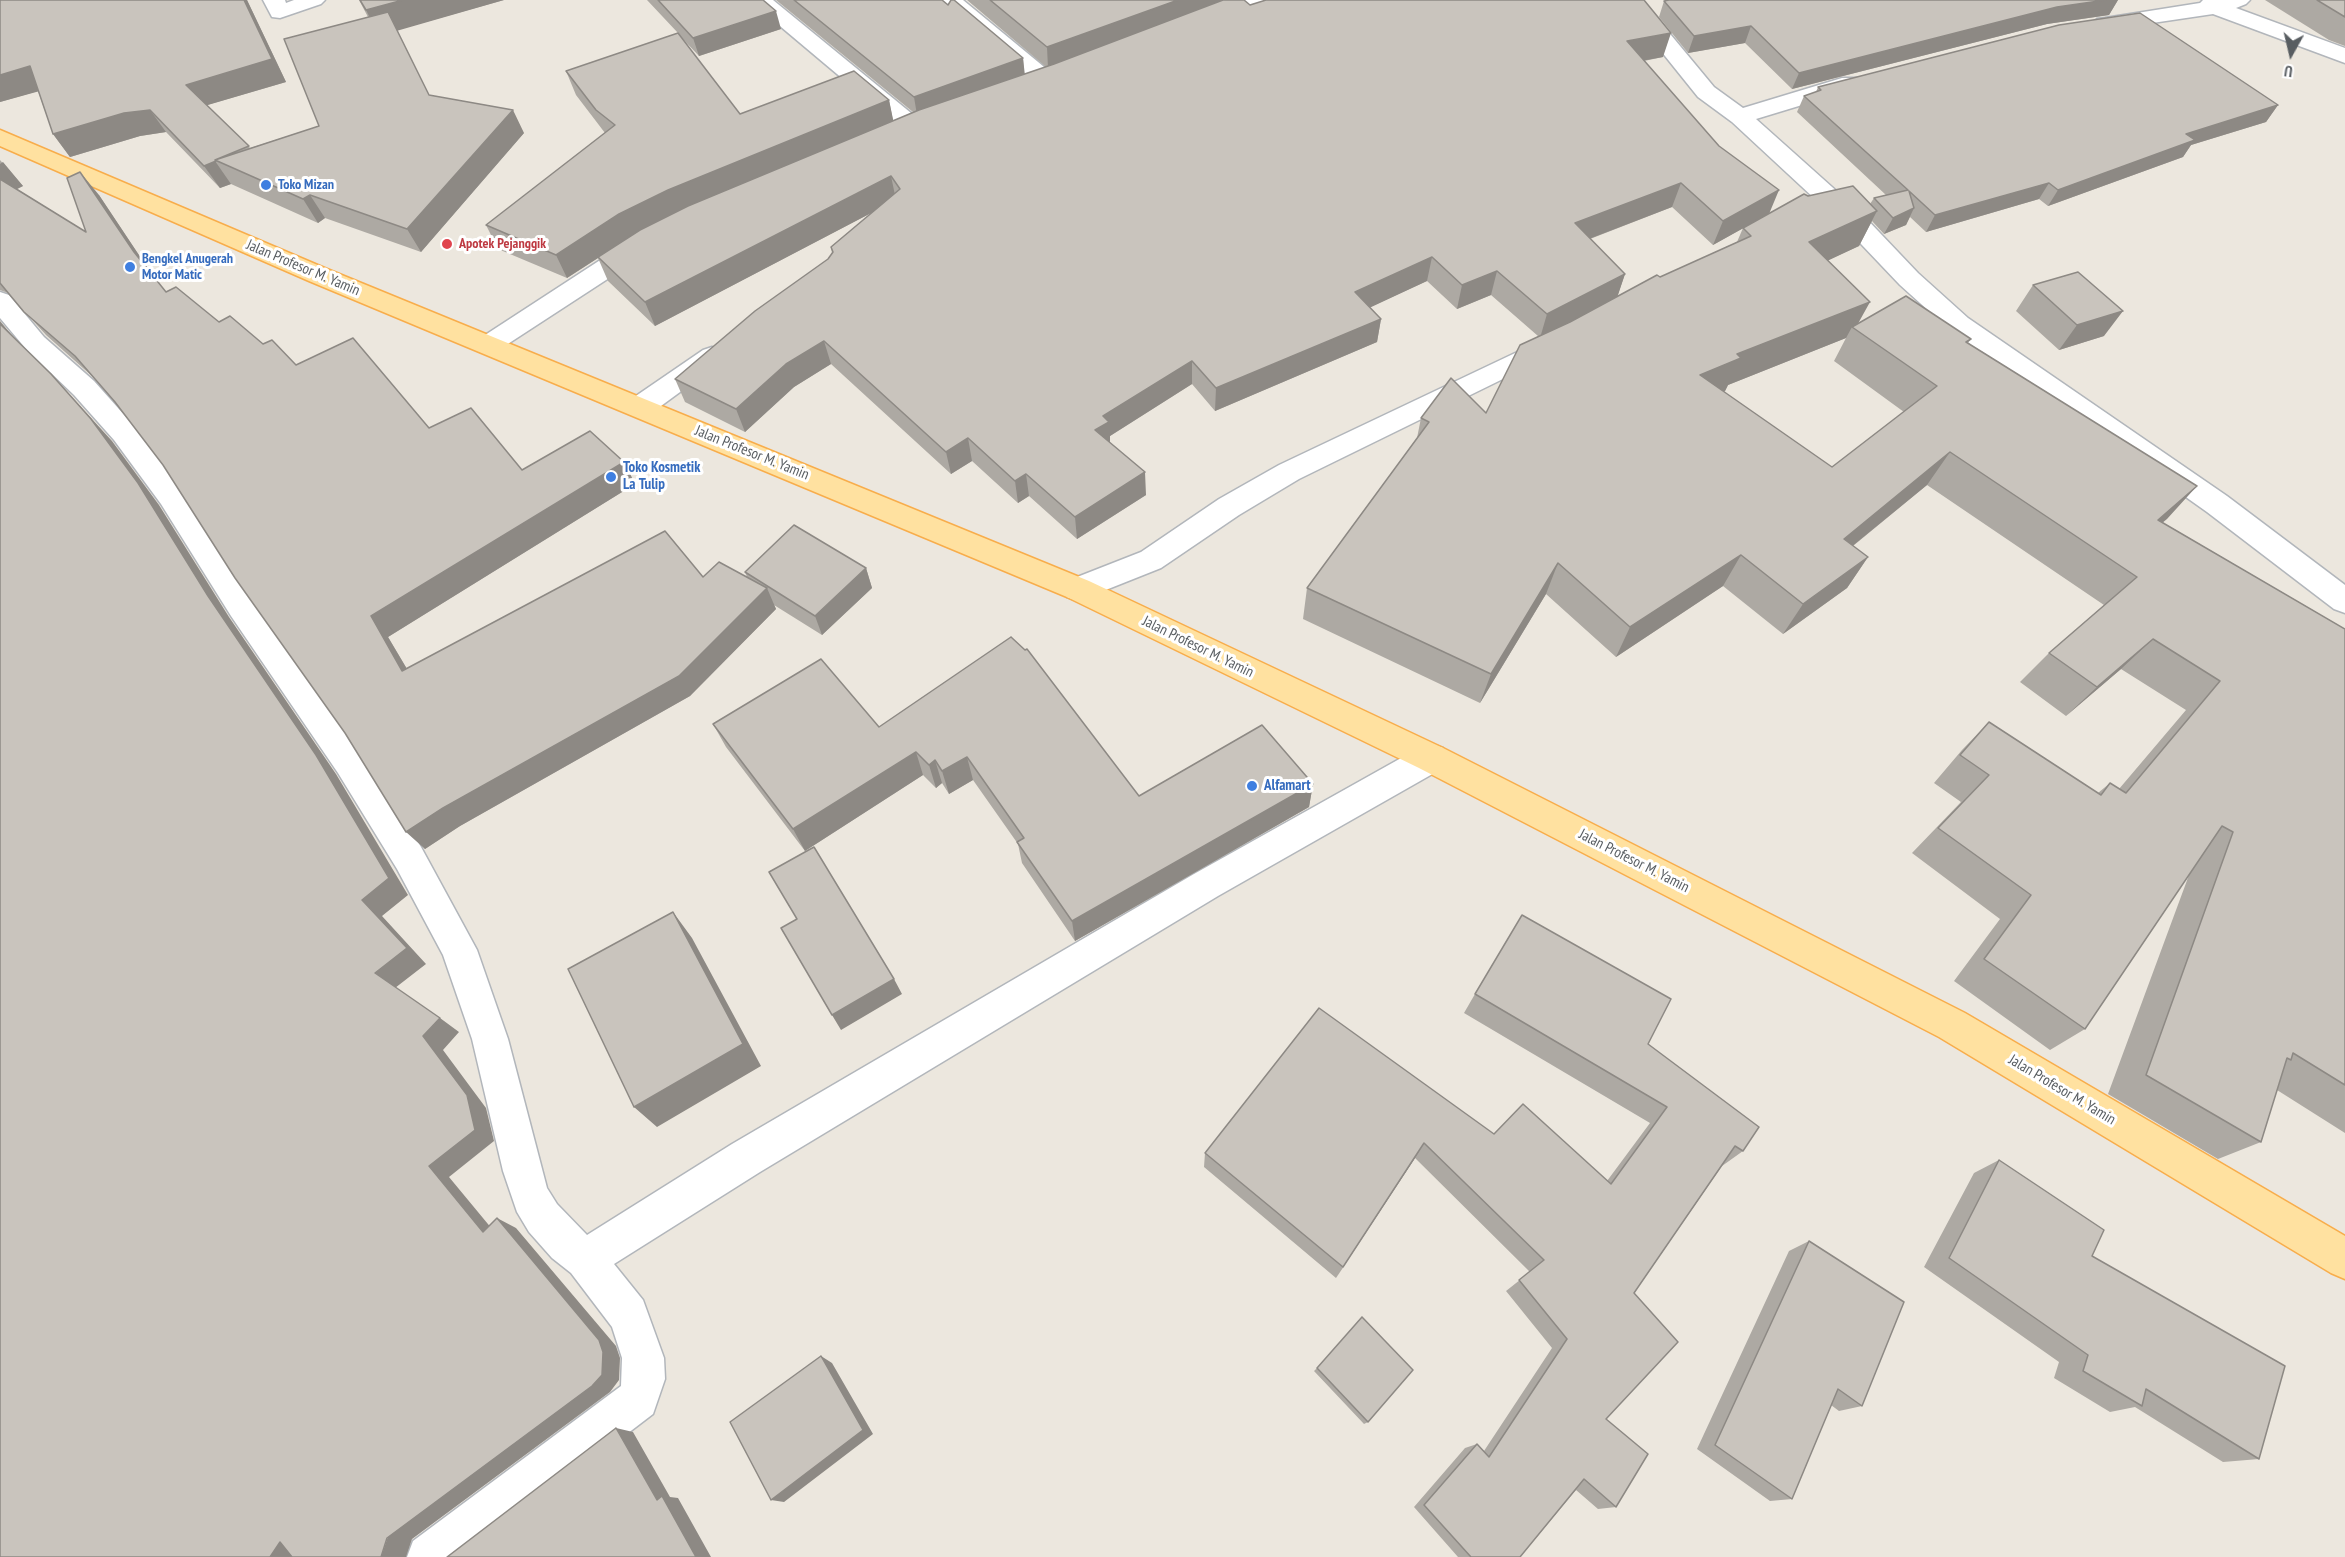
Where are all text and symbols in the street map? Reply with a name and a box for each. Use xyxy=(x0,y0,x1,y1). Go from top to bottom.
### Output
north arrow xyxy=(2261,24,2321,84)
text: U xyxy=(2283,61,2294,82)
place label: Toko Mizan xyxy=(278,177,334,193)
marker: Toko Mizan xyxy=(259,178,273,192)
street label: Jalan Profesor M. Yamin xyxy=(244,236,362,300)
place label: Apotek Pejanggik xyxy=(459,236,546,252)
marker: Apotek Pejanggik xyxy=(440,237,454,251)
place label: Bengkel Anugerah Motor Matic xyxy=(142,251,233,284)
marker: Bengkel Anugerah Motor Matic xyxy=(123,260,137,274)
street label: Jalan Profesor M. Yamin xyxy=(692,422,812,484)
place label: Toko Kosmetik La Tulip xyxy=(623,459,700,494)
marker: Toko Kosmetik La Tulip xyxy=(604,470,618,484)
street label: Jalan Profesor M. Yamin xyxy=(1139,612,1257,682)
place label: Alfamart xyxy=(1264,777,1311,795)
marker: Alfamart xyxy=(1245,779,1259,793)
street label: Jalan Profesor M. Yamin xyxy=(1576,825,1692,897)
street label: Jalan Profesor M. Yamin xyxy=(2005,1051,2119,1129)

